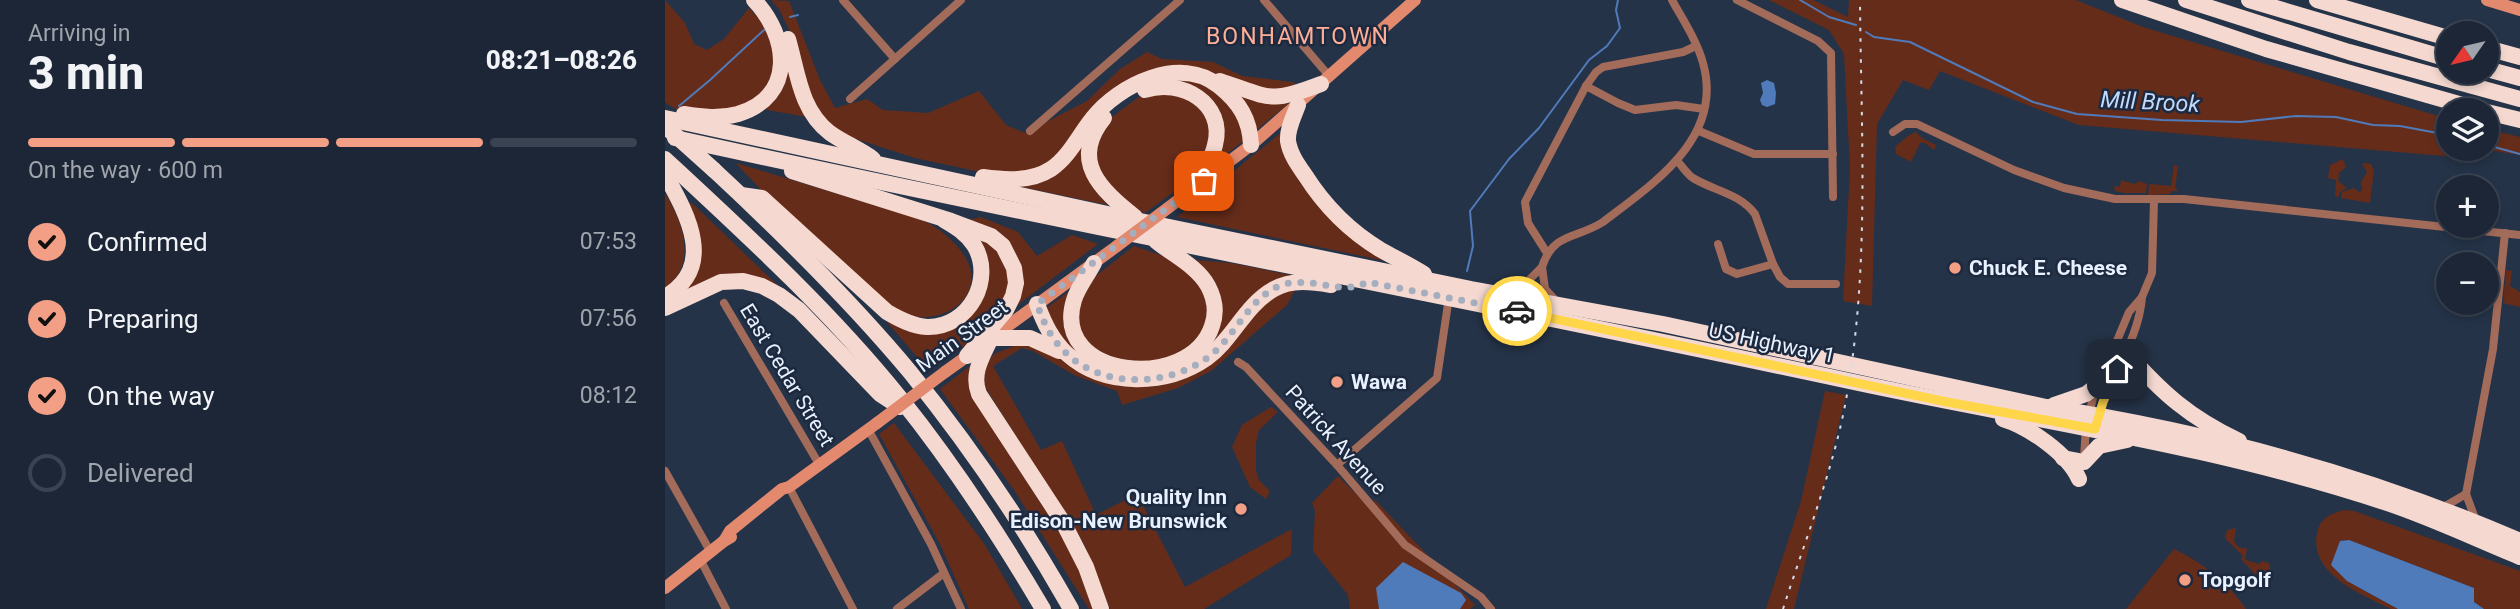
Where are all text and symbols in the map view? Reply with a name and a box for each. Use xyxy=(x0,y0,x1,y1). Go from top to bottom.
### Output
text: Arriving in xyxy=(28,20,131,47)
north arrow xyxy=(2436,21,2499,84)
map controls xyxy=(2436,21,2499,315)
district label: BONHAMTOWN xyxy=(1206,23,1390,50)
text: 08:21–08:26 xyxy=(486,45,637,75)
text: 3 min xyxy=(28,46,144,100)
water label: Mill Brook xyxy=(2100,86,2201,118)
button: layers xyxy=(2436,98,2499,161)
pin xyxy=(1174,151,1234,211)
text: On the way · 600 m xyxy=(28,157,223,184)
icon: bag xyxy=(1185,162,1223,200)
button: + xyxy=(2436,175,2499,238)
icon: check xyxy=(28,223,66,261)
text: Confirmed xyxy=(87,227,208,257)
text: 07:53 xyxy=(580,228,637,255)
button: − xyxy=(2436,252,2499,315)
place label: Chuck E. Cheese xyxy=(1969,256,2127,280)
marker: Chuck E. Cheese xyxy=(1947,260,1963,276)
courier xyxy=(1482,276,1552,346)
icon: car xyxy=(1498,292,1536,330)
street label: Main Street xyxy=(912,295,1012,377)
street label: East Cedar Street xyxy=(735,299,839,451)
icon: check xyxy=(28,300,66,338)
text: Preparing xyxy=(87,304,199,334)
text: 07:56 xyxy=(580,305,637,332)
street label: US Highway 1 xyxy=(1707,318,1837,368)
pin xyxy=(2087,339,2147,399)
icon: home xyxy=(2098,350,2136,388)
place label: Wawa xyxy=(1351,370,1407,394)
marker: Wawa xyxy=(1329,374,1345,390)
icon: check xyxy=(28,377,66,415)
street label: Patrick Avenue xyxy=(1281,380,1391,500)
text: On the way xyxy=(87,381,215,411)
text: 08:12 xyxy=(580,382,637,409)
text: Delivered xyxy=(87,458,194,488)
place label: Quality Inn Edison-New Brunswick xyxy=(1010,485,1228,533)
marker: Quality Inn Edison-New Brunswick xyxy=(1233,501,1249,517)
place label: Topgolf xyxy=(2199,568,2271,592)
marker: Topgolf xyxy=(2177,572,2193,588)

